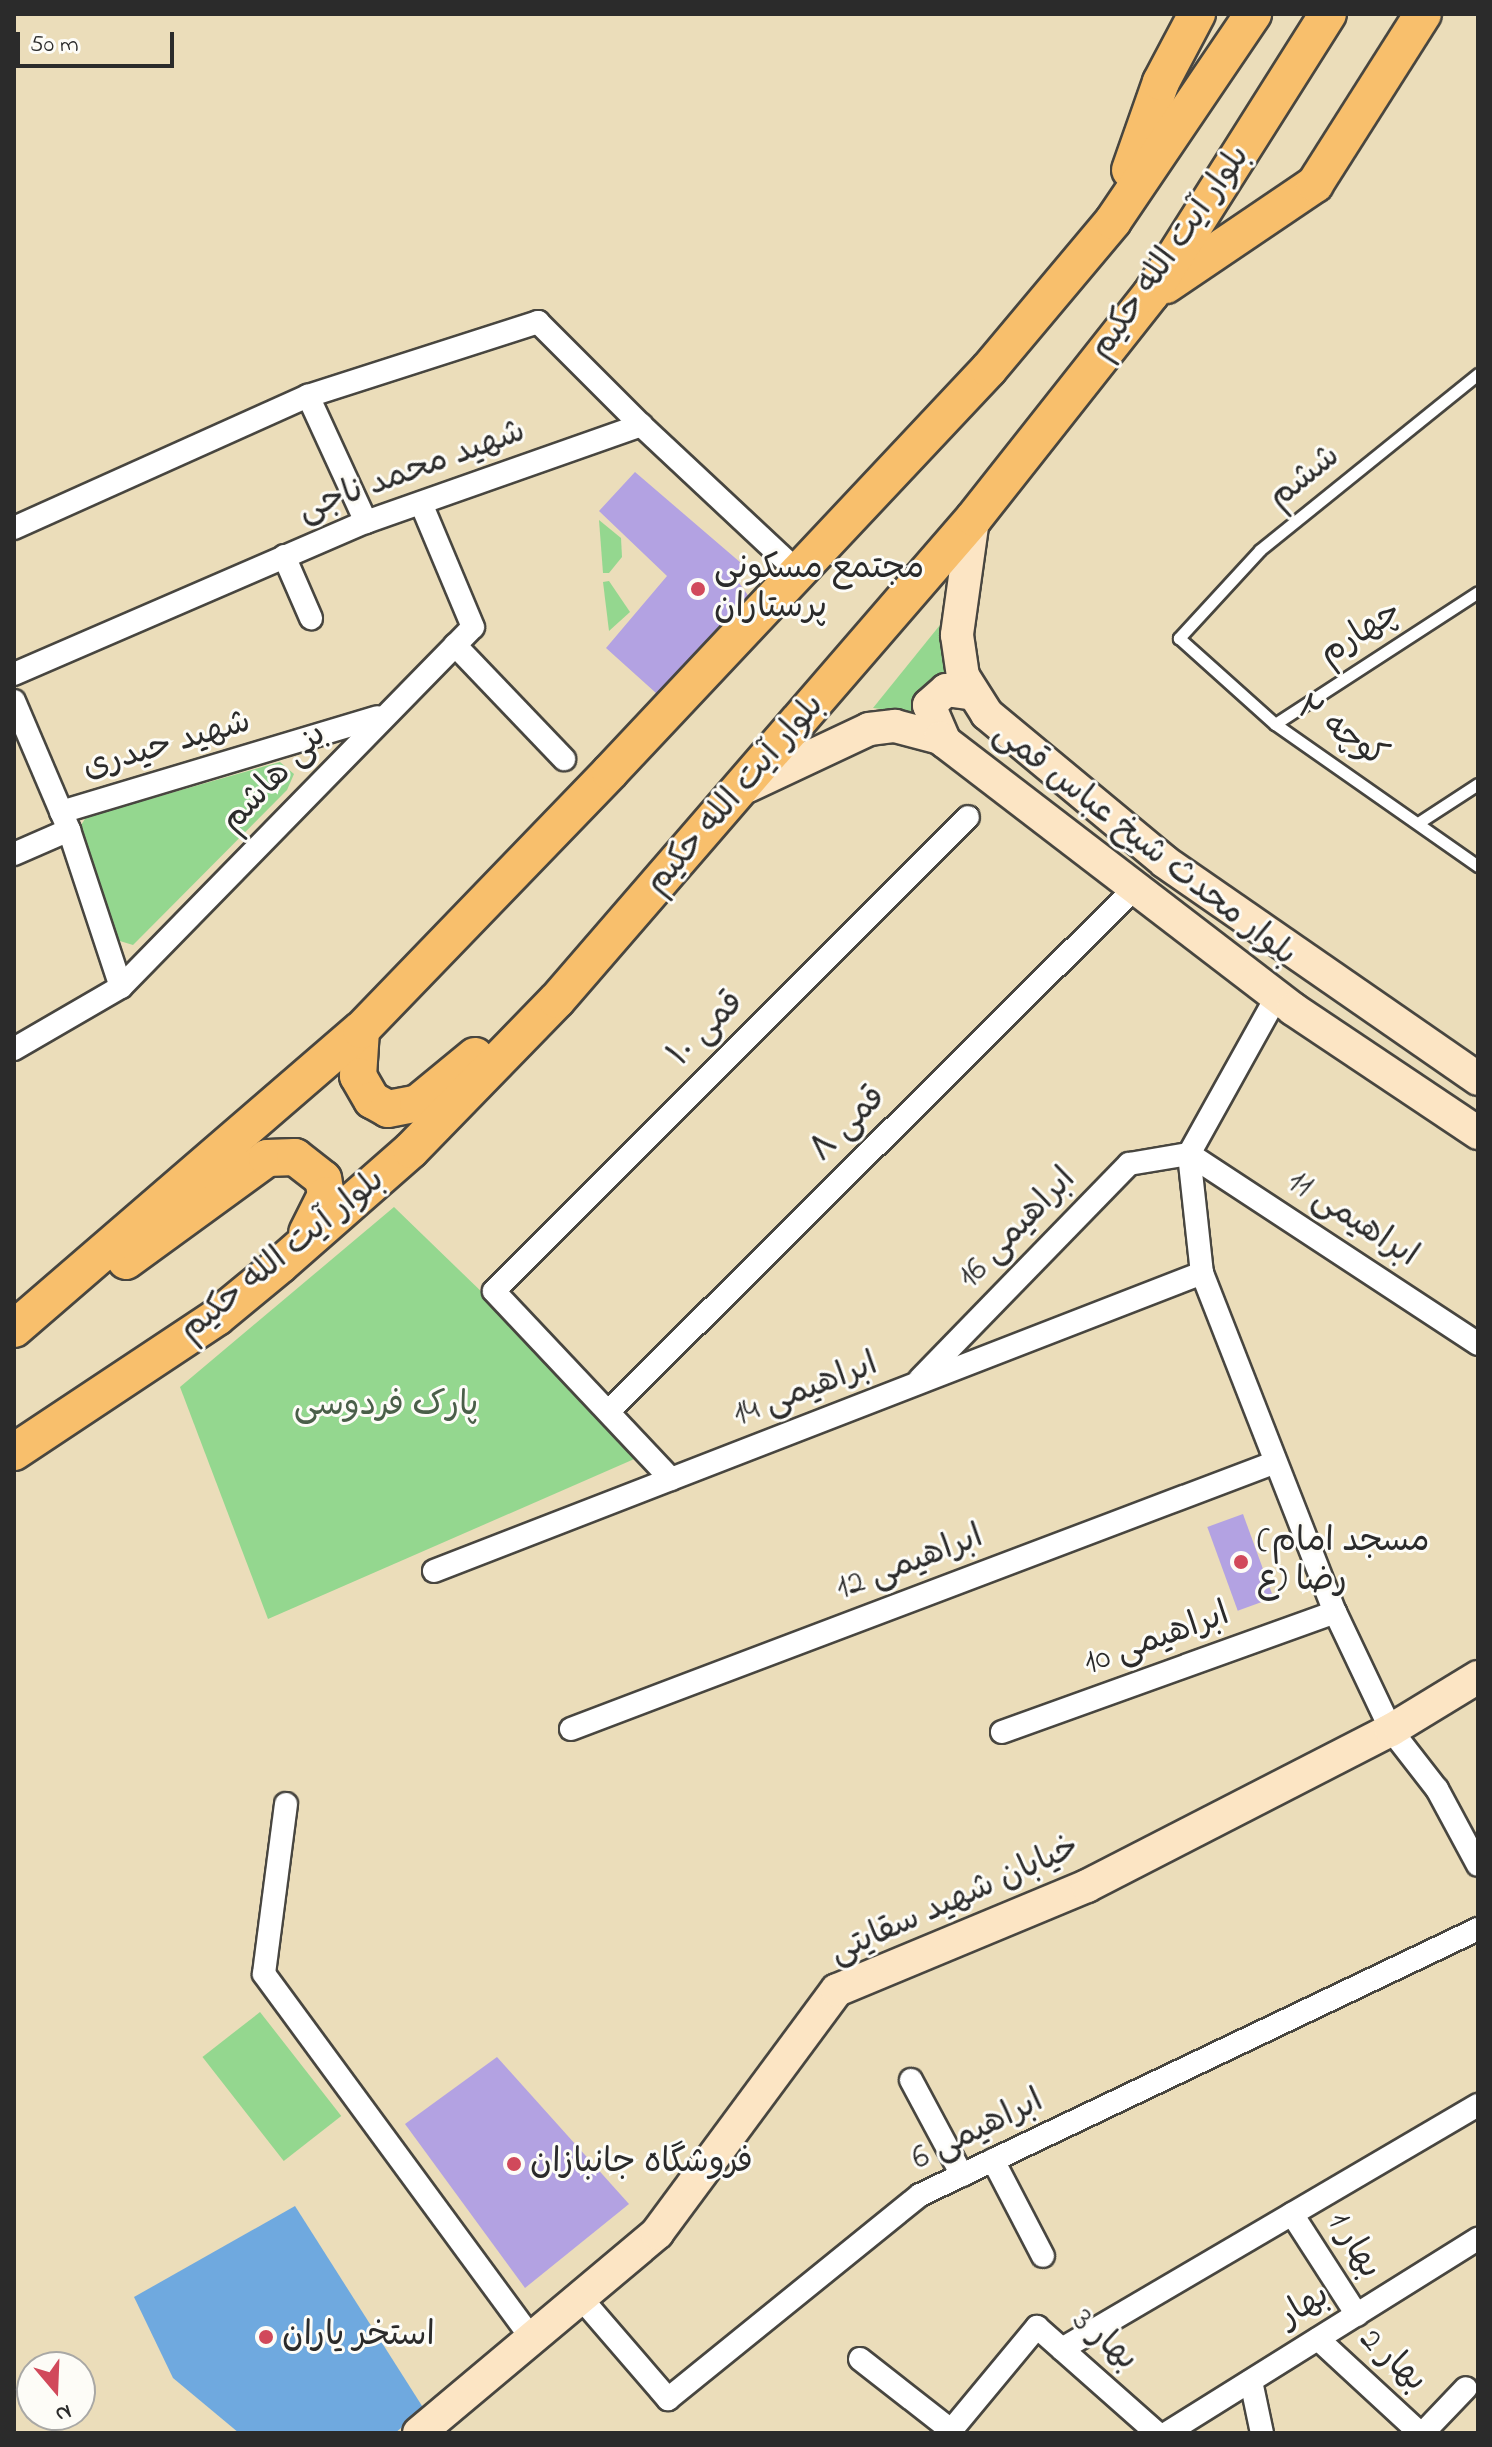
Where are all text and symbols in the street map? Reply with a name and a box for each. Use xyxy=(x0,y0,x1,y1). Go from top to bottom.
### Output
scale bar xyxy=(20,16,178,66)
text: 50 m xyxy=(30,28,79,63)
street label: بلوار آیت الله حکیم xyxy=(1082,138,1260,368)
street label: شهید محمد ناجی xyxy=(293,412,531,532)
street label: ششم xyxy=(1261,437,1349,519)
place label: مجتمع مسکونی پرستاران xyxy=(714,549,924,628)
marker: مجتمع مسکونی پرستاران xyxy=(689,580,707,598)
street label: چهارم xyxy=(1312,592,1410,676)
street label: بلوار آیت الله حکیم xyxy=(638,686,834,904)
street label: کوچه ۲ xyxy=(1288,688,1394,778)
street label: شهید حیدری xyxy=(78,703,256,789)
street label: بلوار محدث شیخ عباس قمی xyxy=(984,714,1304,976)
street label: بنی هاشم xyxy=(213,716,337,842)
street label: قمی ۱۰ xyxy=(660,983,754,1077)
street label: قمی ۸ xyxy=(802,1078,896,1172)
street label: ابراهیمی 16 xyxy=(951,1160,1085,1298)
street label: بلوار آیت الله حکیم xyxy=(172,1161,394,1351)
street label: ابراهیمی 11 xyxy=(1279,1163,1425,1277)
street label: ابراهیمی 14 xyxy=(728,1345,884,1437)
park label: پارک فردوسی xyxy=(294,1387,478,1427)
street label: ابراهیمی 12 xyxy=(831,1517,989,1611)
place label: (مسجد امام رضا (ع xyxy=(1257,1522,1430,1602)
marker: (مسجد امام رضا (ع xyxy=(1232,1553,1250,1571)
street label: ابراهیمی 10 xyxy=(1079,1595,1235,1685)
street label: خیابان شهید سقایتی xyxy=(824,1828,1086,1974)
street label: ابراهیمی 6 xyxy=(906,2082,1050,2180)
place label: فروشگاه جانبازان xyxy=(530,2144,753,2184)
marker: فروشگاه جانبازان xyxy=(505,2155,523,2173)
street label: بهار 1 xyxy=(1317,2205,1389,2287)
street label: بهار xyxy=(1272,2276,1338,2338)
street label: بهار 3 xyxy=(1063,2301,1145,2381)
place label: استخر یاران xyxy=(282,2317,435,2357)
street label: بهار 2 xyxy=(1350,2320,1434,2402)
marker: استخر یاران xyxy=(257,2328,275,2346)
north arrow xyxy=(16,2351,96,2431)
text: N xyxy=(51,2394,75,2429)

